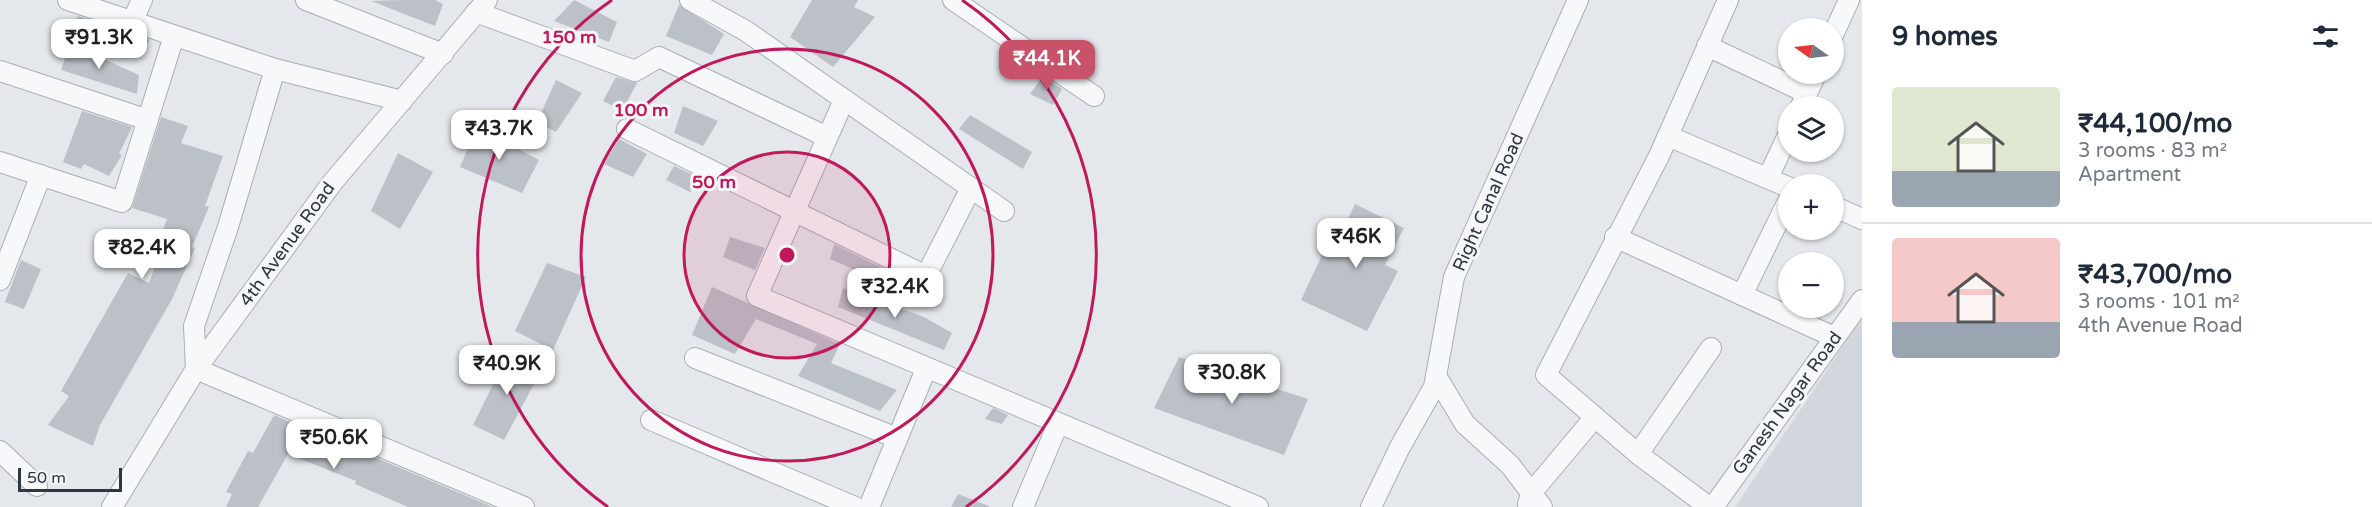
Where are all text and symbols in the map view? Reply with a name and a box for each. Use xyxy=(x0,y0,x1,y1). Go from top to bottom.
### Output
north arrow xyxy=(1778,18,1844,84)
map controls xyxy=(1778,18,1844,318)
pin: ₹91.3K xyxy=(50,19,148,70)
icon: filters xyxy=(2309,20,2342,53)
text: 9 homes xyxy=(1892,21,1998,52)
text: ₹91.3K xyxy=(65,26,133,50)
text: 150 m xyxy=(541,26,597,48)
pin: ₹44.1K xyxy=(998,40,1096,91)
text: ₹44.1K xyxy=(1013,47,1081,71)
button: layers xyxy=(1778,96,1844,162)
text: 100 m xyxy=(613,99,669,121)
text: ₹44,100/mo xyxy=(2078,108,2232,139)
pin: ₹43.7K xyxy=(450,110,548,161)
icon: home xyxy=(1940,111,2012,183)
text: ₹43.7K xyxy=(465,117,533,141)
street label: Right Canal Road xyxy=(1448,129,1528,275)
text: 3 rooms · 83 m² xyxy=(2078,139,2227,163)
text: Apartment xyxy=(2078,163,2181,187)
text: 50 m xyxy=(692,171,736,193)
button: + xyxy=(1778,174,1844,240)
street label: 4th Avenue Road xyxy=(235,178,339,310)
pin: ₹46K xyxy=(1320,218,1392,269)
text: ₹46K xyxy=(1331,225,1381,249)
pin: ₹82.4K xyxy=(93,229,191,280)
text: ₹82.4K xyxy=(108,236,176,260)
centre of rings xyxy=(777,245,797,265)
button: − xyxy=(1778,252,1844,318)
text: ₹43,700/mo xyxy=(2078,259,2232,290)
icon: home xyxy=(1940,262,2012,334)
pin: ₹32.4K xyxy=(846,268,944,319)
text: ₹32.4K xyxy=(861,275,929,299)
text: 3 rooms · 101 m² xyxy=(2078,290,2240,314)
text: 4th Avenue Road xyxy=(2078,314,2243,338)
street label: Ganesh Nagar Road xyxy=(1728,327,1846,479)
pin: ₹40.9K xyxy=(458,345,556,396)
text: ₹40.9K xyxy=(473,352,541,376)
pin: ₹30.8K xyxy=(1183,354,1281,405)
text: ₹30.8K xyxy=(1198,361,1266,385)
pin: ₹50.6K xyxy=(285,419,383,470)
text: ₹50.6K xyxy=(300,426,368,450)
scale bar xyxy=(18,465,122,492)
text: 50 m xyxy=(27,468,66,488)

